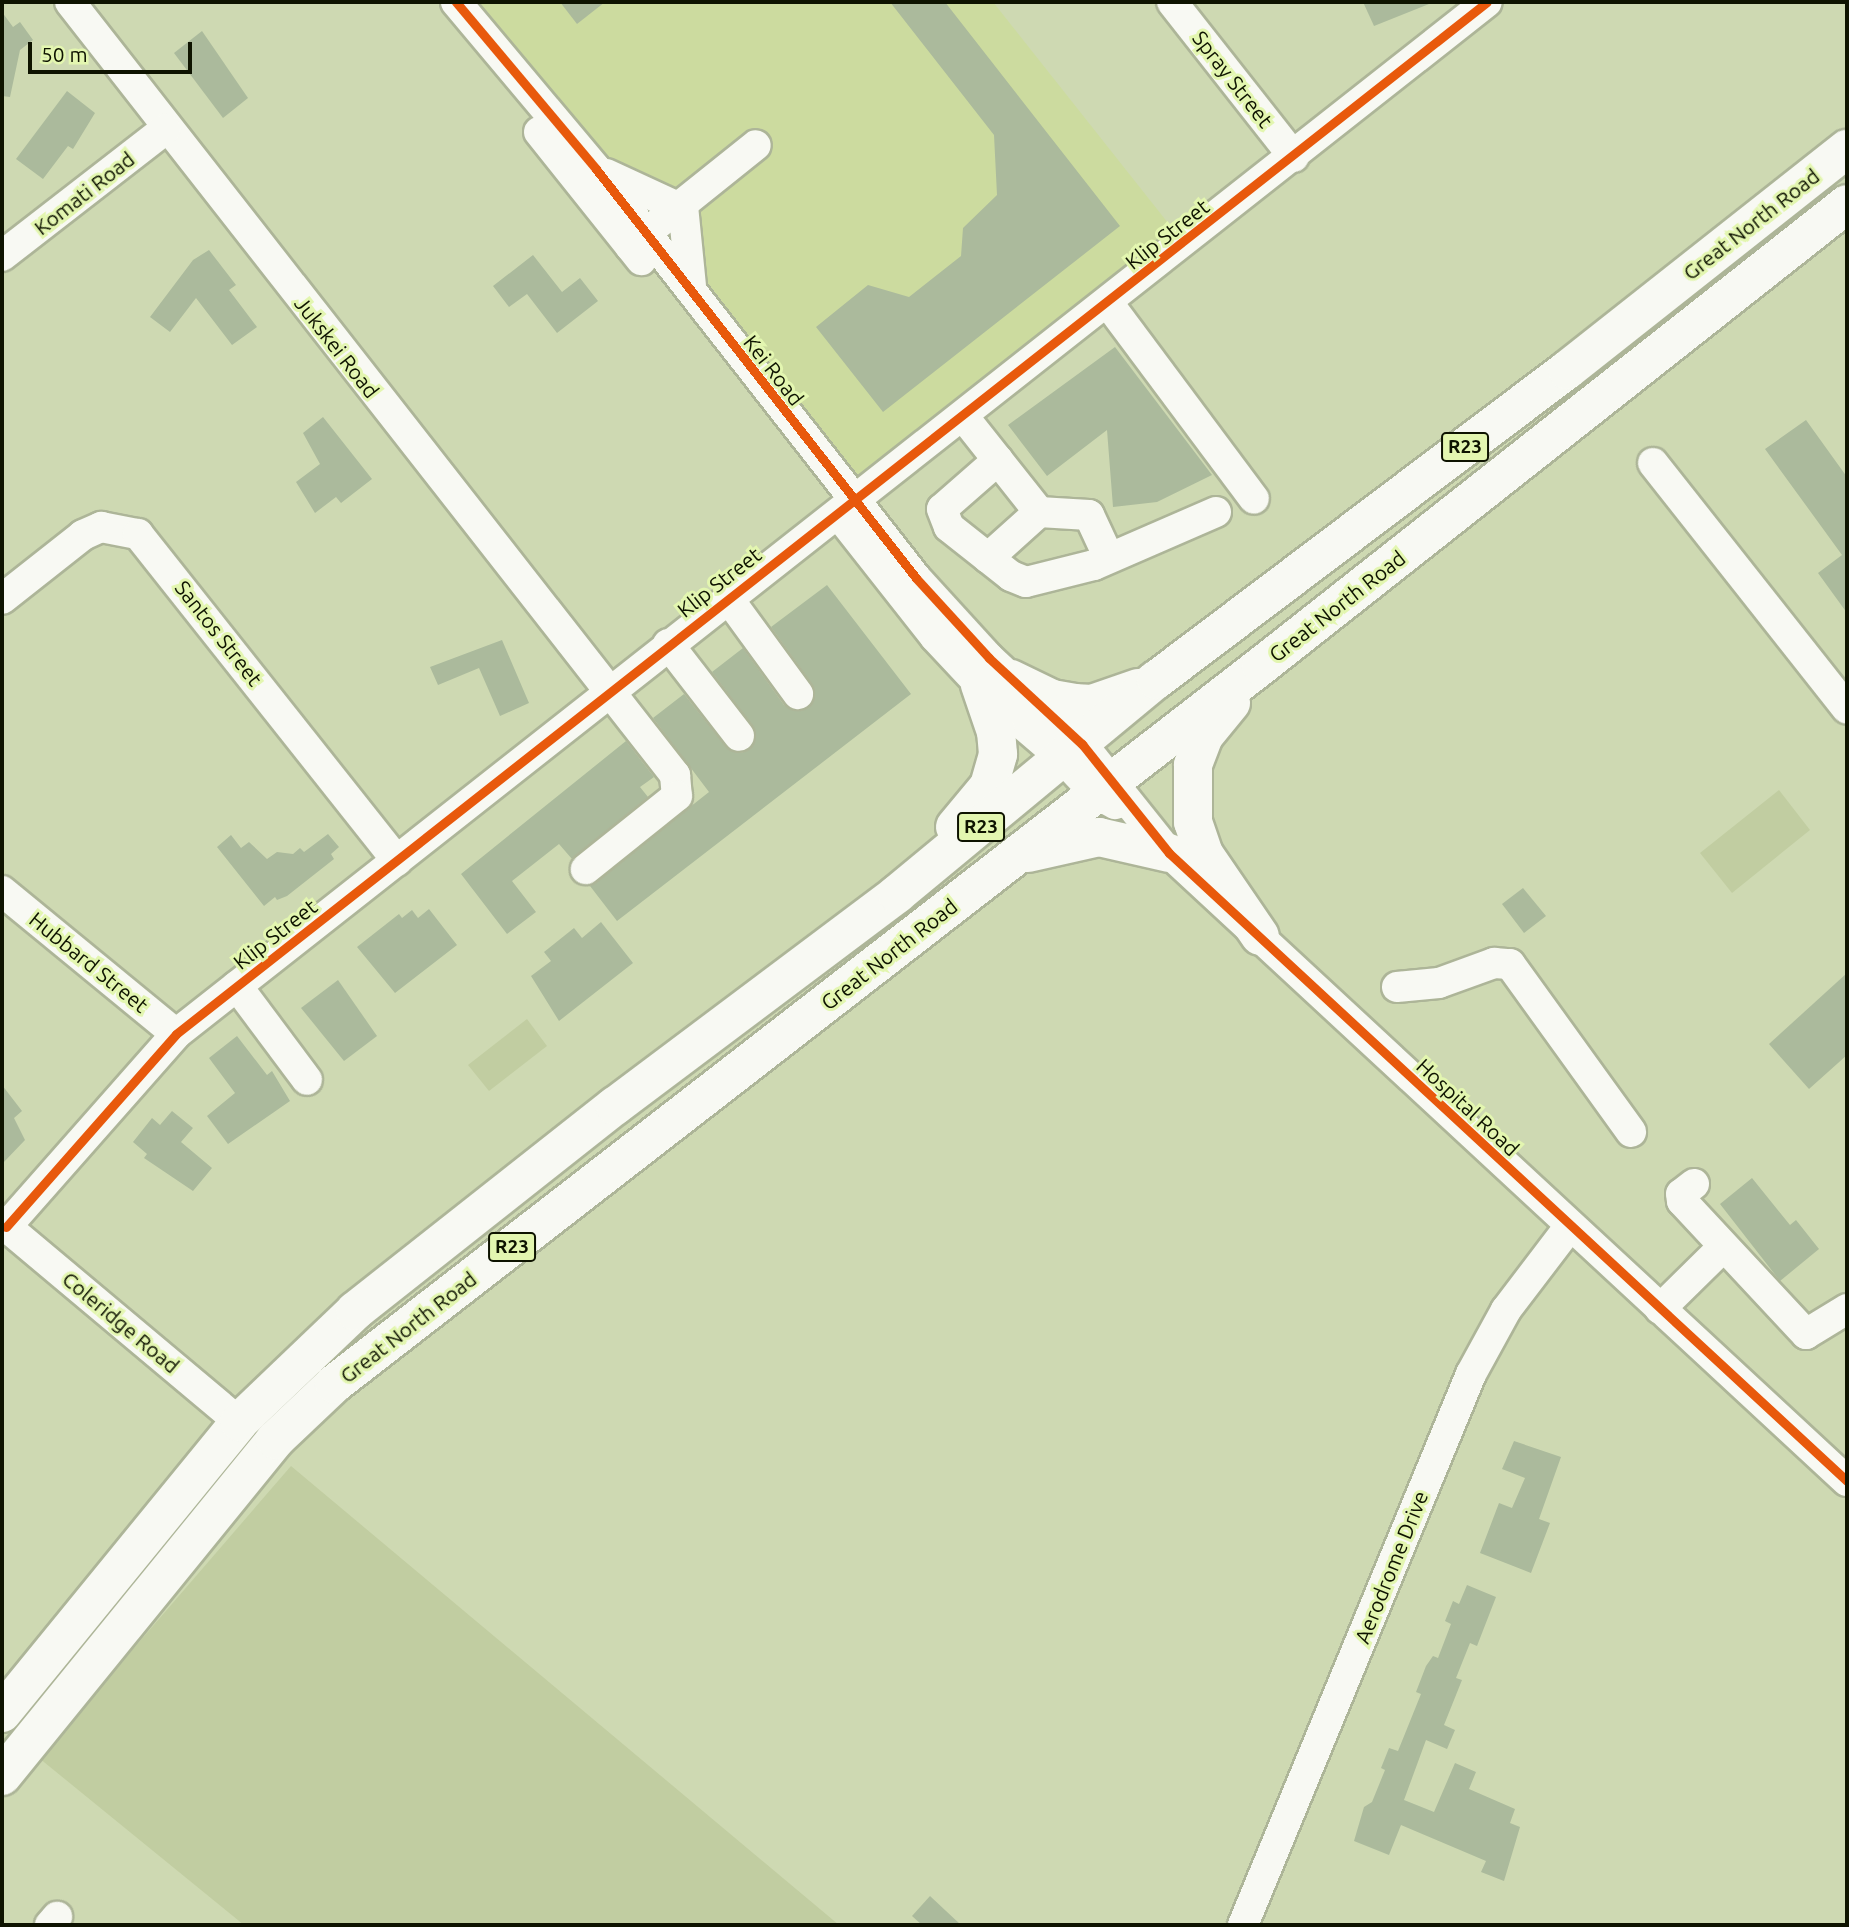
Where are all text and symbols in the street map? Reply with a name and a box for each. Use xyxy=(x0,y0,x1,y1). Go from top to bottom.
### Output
street label: Spray Street xyxy=(1187,26,1279,132)
scale bar xyxy=(32,28,196,72)
text: 50 m xyxy=(41,42,88,66)
street label: Komati Road xyxy=(29,146,139,240)
street label: Great North Road xyxy=(1678,163,1824,285)
street label: Klip Street xyxy=(1120,194,1214,274)
street label: Jukskei Road xyxy=(289,291,385,403)
street label: Kei Road xyxy=(739,330,809,410)
road number: R23 xyxy=(1440,432,1490,462)
street label: Klip Street xyxy=(672,542,766,622)
street label: Great North Road xyxy=(1264,545,1410,667)
street label: Santos Street xyxy=(170,575,268,691)
road number: R23 xyxy=(956,812,1006,842)
street label: Great North Road xyxy=(816,893,962,1015)
street label: Klip Street xyxy=(228,894,322,974)
street label: Hubbard Street xyxy=(24,906,154,1018)
street label: Hospital Road xyxy=(1411,1053,1525,1161)
road number: R23 xyxy=(488,1232,536,1262)
street label: Coleridge Road xyxy=(58,1266,184,1378)
street label: Great North Road xyxy=(335,1266,481,1388)
street label: Aerodrome Drive xyxy=(1349,1487,1433,1647)

